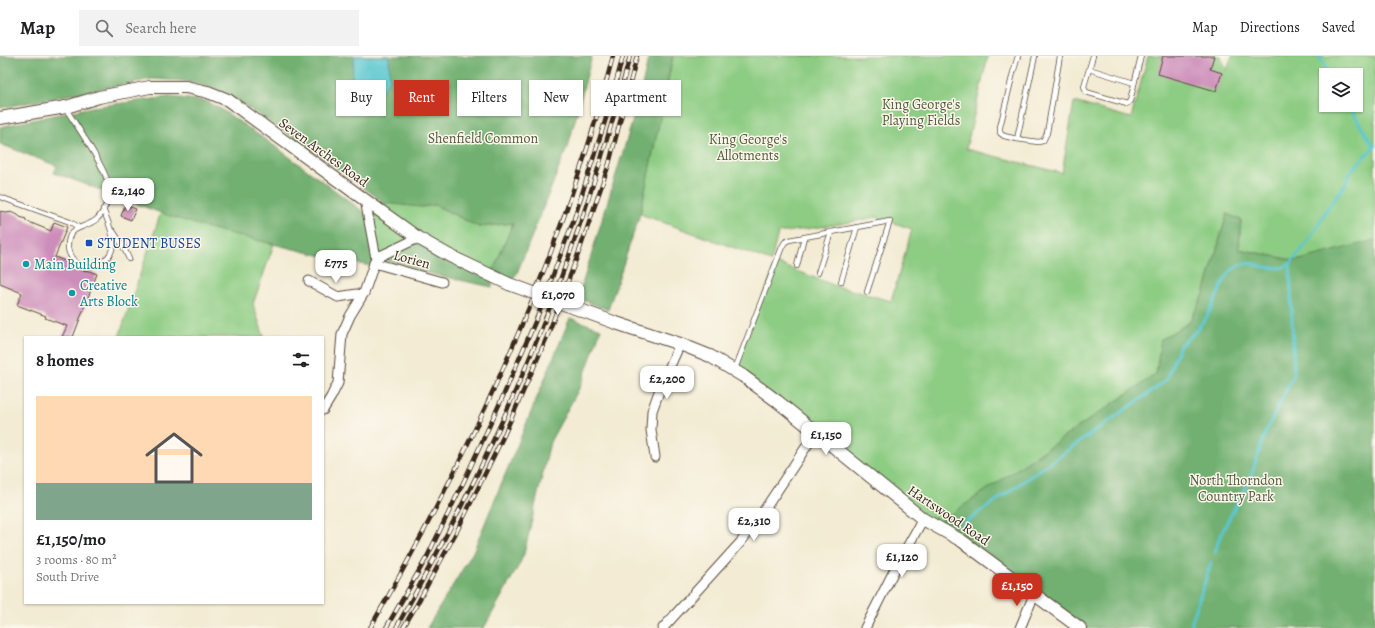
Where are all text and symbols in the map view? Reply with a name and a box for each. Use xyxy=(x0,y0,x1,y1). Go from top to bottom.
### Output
search box xyxy=(79,10,359,46)
text: Map xyxy=(20,15,55,41)
icon: search xyxy=(93,17,115,39)
text: Search here xyxy=(125,18,197,38)
text: Map xyxy=(1192,18,1218,37)
text: Directions xyxy=(1240,18,1300,37)
text: Saved xyxy=(1322,18,1355,37)
map controls xyxy=(1319,68,1363,112)
button: layers xyxy=(1319,68,1363,112)
chip: Buy xyxy=(336,80,386,116)
chip: Rent xyxy=(394,80,449,116)
chip: Filters xyxy=(457,80,521,116)
chip: New xyxy=(529,80,583,116)
chip: Apartment xyxy=(591,80,681,116)
park label: King George's Playing Fields xyxy=(882,95,960,130)
street label: Seven Arches Road xyxy=(275,113,373,192)
park label: Shenfield Common xyxy=(428,129,538,148)
park label: King George's Allotments xyxy=(709,130,787,165)
pin: £2,140 xyxy=(95,178,161,212)
text: £2,140 xyxy=(111,182,145,199)
place label: STUDENT BUSES xyxy=(97,234,201,253)
marker: STUDENT BUSES xyxy=(84,238,94,248)
street label: Lorien xyxy=(391,245,433,274)
pin: £775 xyxy=(312,250,360,284)
text: £775 xyxy=(324,254,348,271)
place label: Main Building xyxy=(34,255,116,274)
marker: Main Building xyxy=(21,259,31,269)
place label: Creative Arts Block xyxy=(79,276,138,311)
pin: £1,070 xyxy=(525,282,591,316)
text: £1,070 xyxy=(541,286,575,303)
marker: Creative Arts Block xyxy=(67,288,77,298)
text: 8 homes xyxy=(36,349,94,372)
icon: filters xyxy=(290,349,312,371)
pin: £2,200 xyxy=(634,366,700,400)
text: £2,200 xyxy=(649,370,685,387)
icon: home xyxy=(138,422,210,494)
pin: £1,150 xyxy=(793,422,859,456)
text: £1,150 xyxy=(810,426,842,443)
park label: North Thorndon Country Park xyxy=(1189,471,1283,506)
street label: Hartswood Road xyxy=(904,481,994,550)
pin: £2,310 xyxy=(721,508,787,542)
text: £2,310 xyxy=(737,512,771,529)
text: £1,150/mo xyxy=(36,528,106,551)
pin: £1,120 xyxy=(869,544,935,578)
text: £1,120 xyxy=(886,548,918,565)
text: 3 rooms · 80 m² xyxy=(36,551,116,568)
text: South Drive xyxy=(36,568,99,585)
pin: £1,150 xyxy=(984,573,1050,607)
text: £1,150 xyxy=(1001,577,1033,594)

